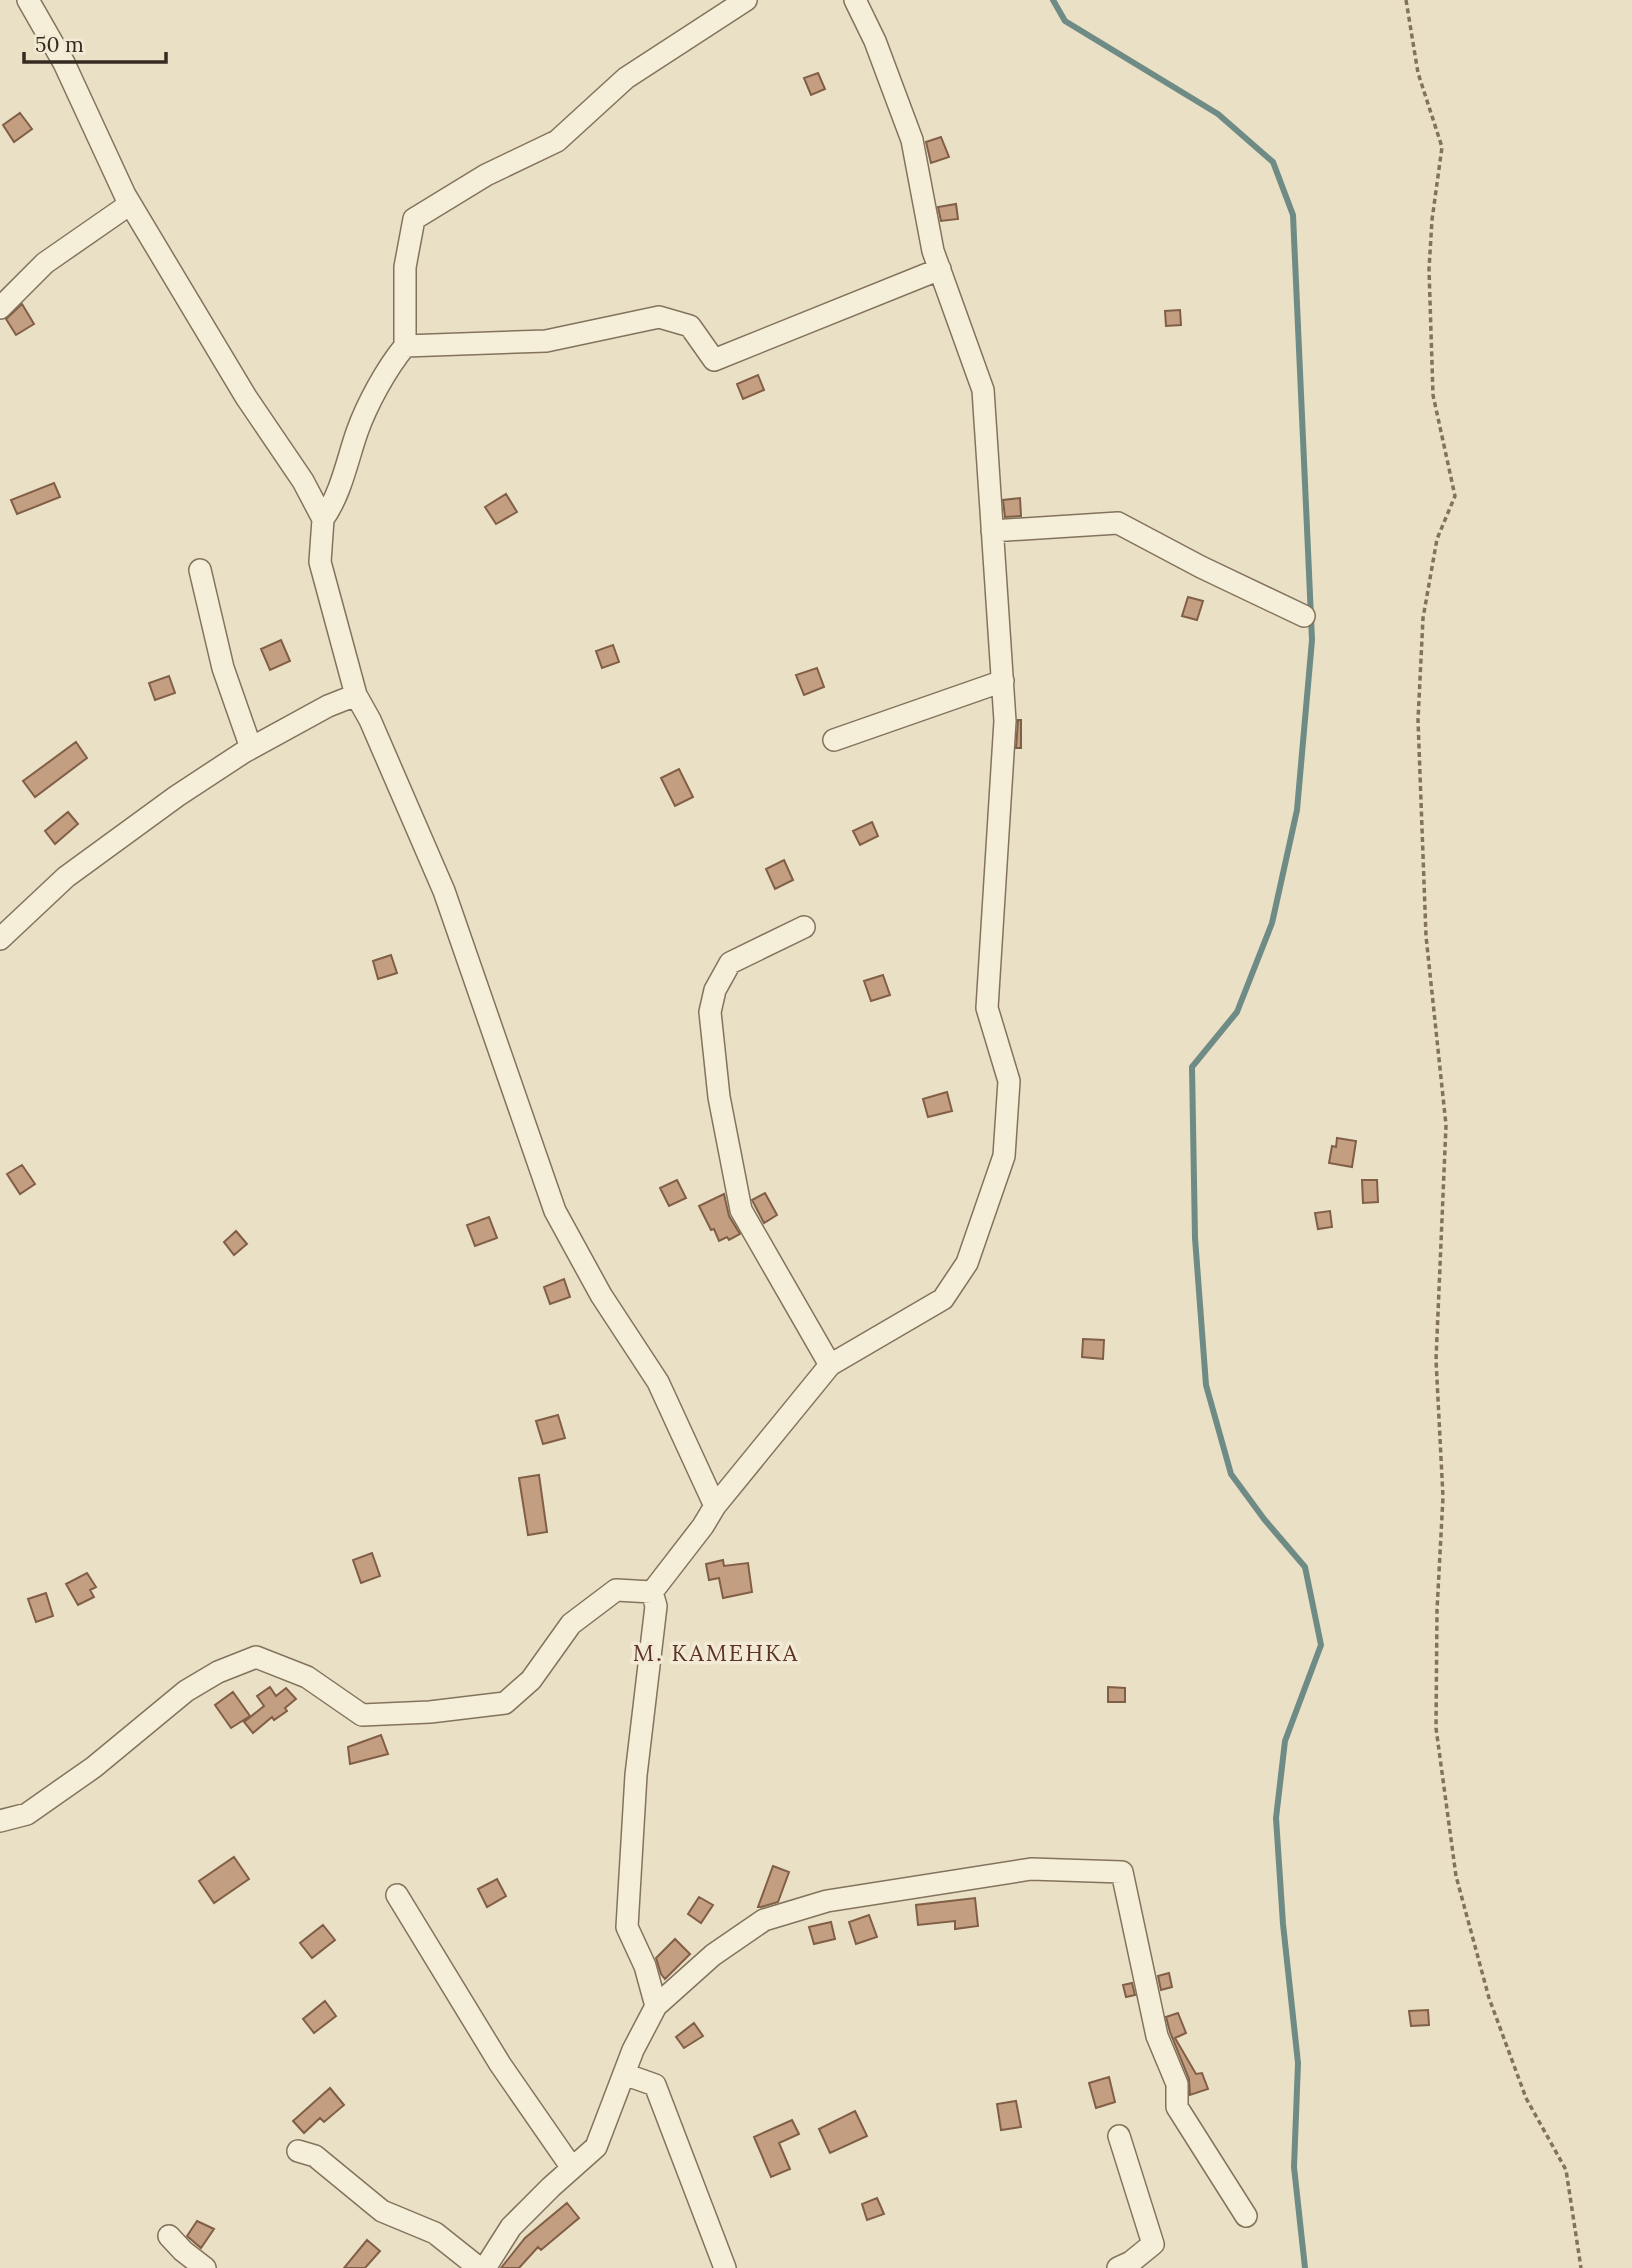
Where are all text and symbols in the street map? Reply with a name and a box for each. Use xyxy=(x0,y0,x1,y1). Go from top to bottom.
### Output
scale bar xyxy=(24,21,166,65)
text: 50 m xyxy=(35,31,84,58)
district label: М. КАМЕНКА xyxy=(633,1638,799,1667)

